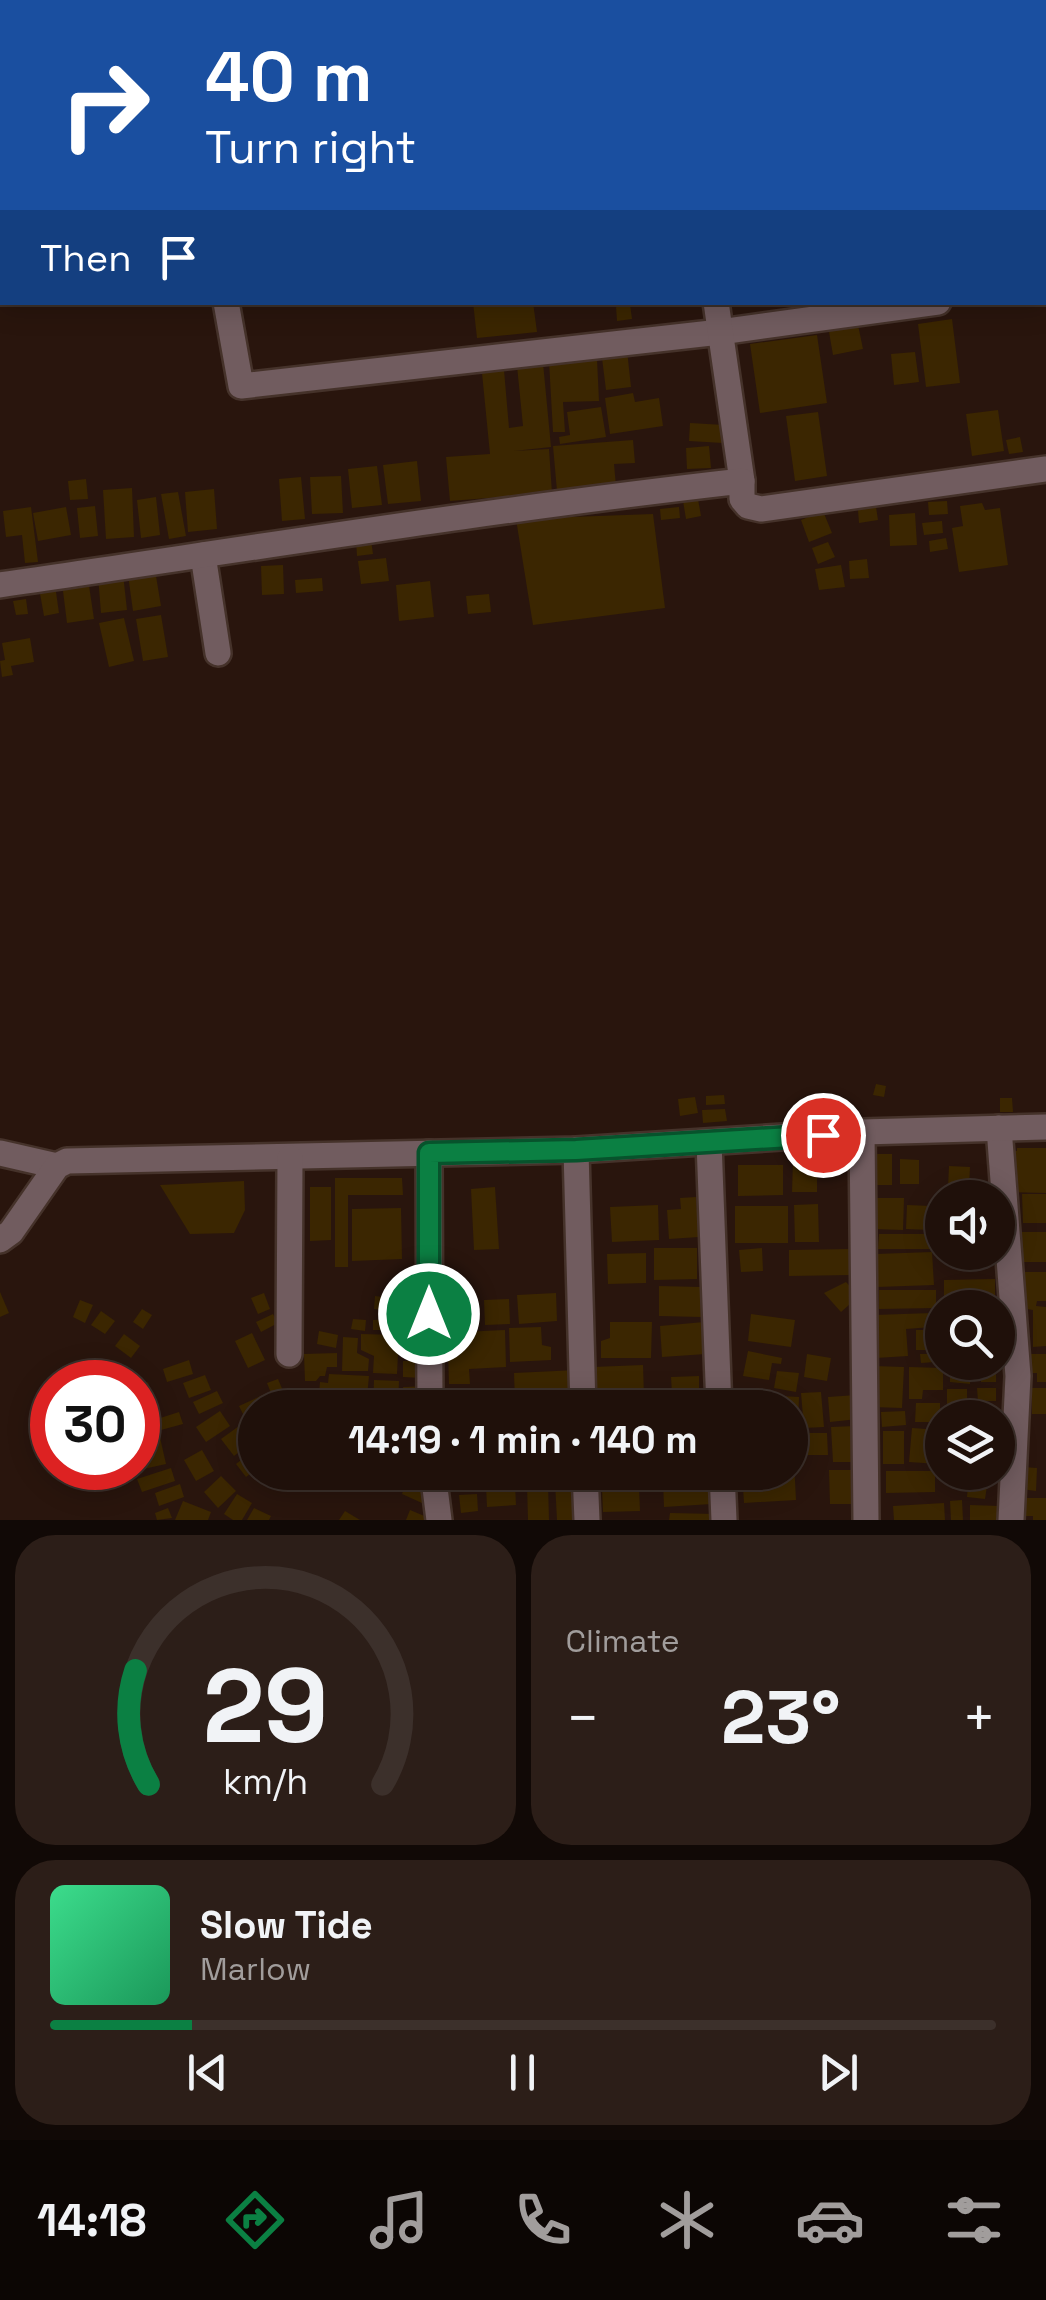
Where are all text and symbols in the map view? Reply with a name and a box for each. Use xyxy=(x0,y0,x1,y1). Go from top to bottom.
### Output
text: 40 m xyxy=(205,32,372,121)
icon: right xyxy=(40,40,170,170)
text: Turn right xyxy=(205,119,416,176)
icon: arrive xyxy=(151,230,206,285)
text: Then xyxy=(40,234,131,282)
pin xyxy=(781,1093,866,1178)
icon: arrive xyxy=(796,1108,851,1163)
map controls xyxy=(925,1180,1015,1490)
button: sound xyxy=(925,1180,1015,1270)
position arrow xyxy=(377,1262,481,1366)
button: search xyxy=(925,1290,1015,1380)
speed limit sign: 30 xyxy=(30,1360,160,1490)
button: layers xyxy=(925,1400,1015,1490)
text: 14:19 · 1 min · 140 m xyxy=(348,1416,698,1464)
text: Climate xyxy=(566,1621,680,1661)
text: 29 xyxy=(202,1640,328,1772)
text: 23° xyxy=(721,1669,841,1765)
text: − xyxy=(566,1683,600,1753)
text: + xyxy=(962,1683,996,1753)
text: km/h xyxy=(223,1759,308,1804)
text: Slow Tide xyxy=(200,1901,373,1949)
text: Marlow xyxy=(200,1949,311,1989)
icon: previous xyxy=(180,2045,235,2100)
icon: pause xyxy=(495,2045,550,2100)
icon: next xyxy=(811,2045,866,2100)
icon: directions xyxy=(220,2185,290,2255)
icon: music xyxy=(364,2185,434,2255)
icon: phone xyxy=(508,2185,578,2255)
icon: climate xyxy=(652,2185,722,2255)
icon: car xyxy=(795,2185,865,2255)
icon: filters xyxy=(939,2185,1009,2255)
text: 14:18 xyxy=(37,2192,147,2249)

